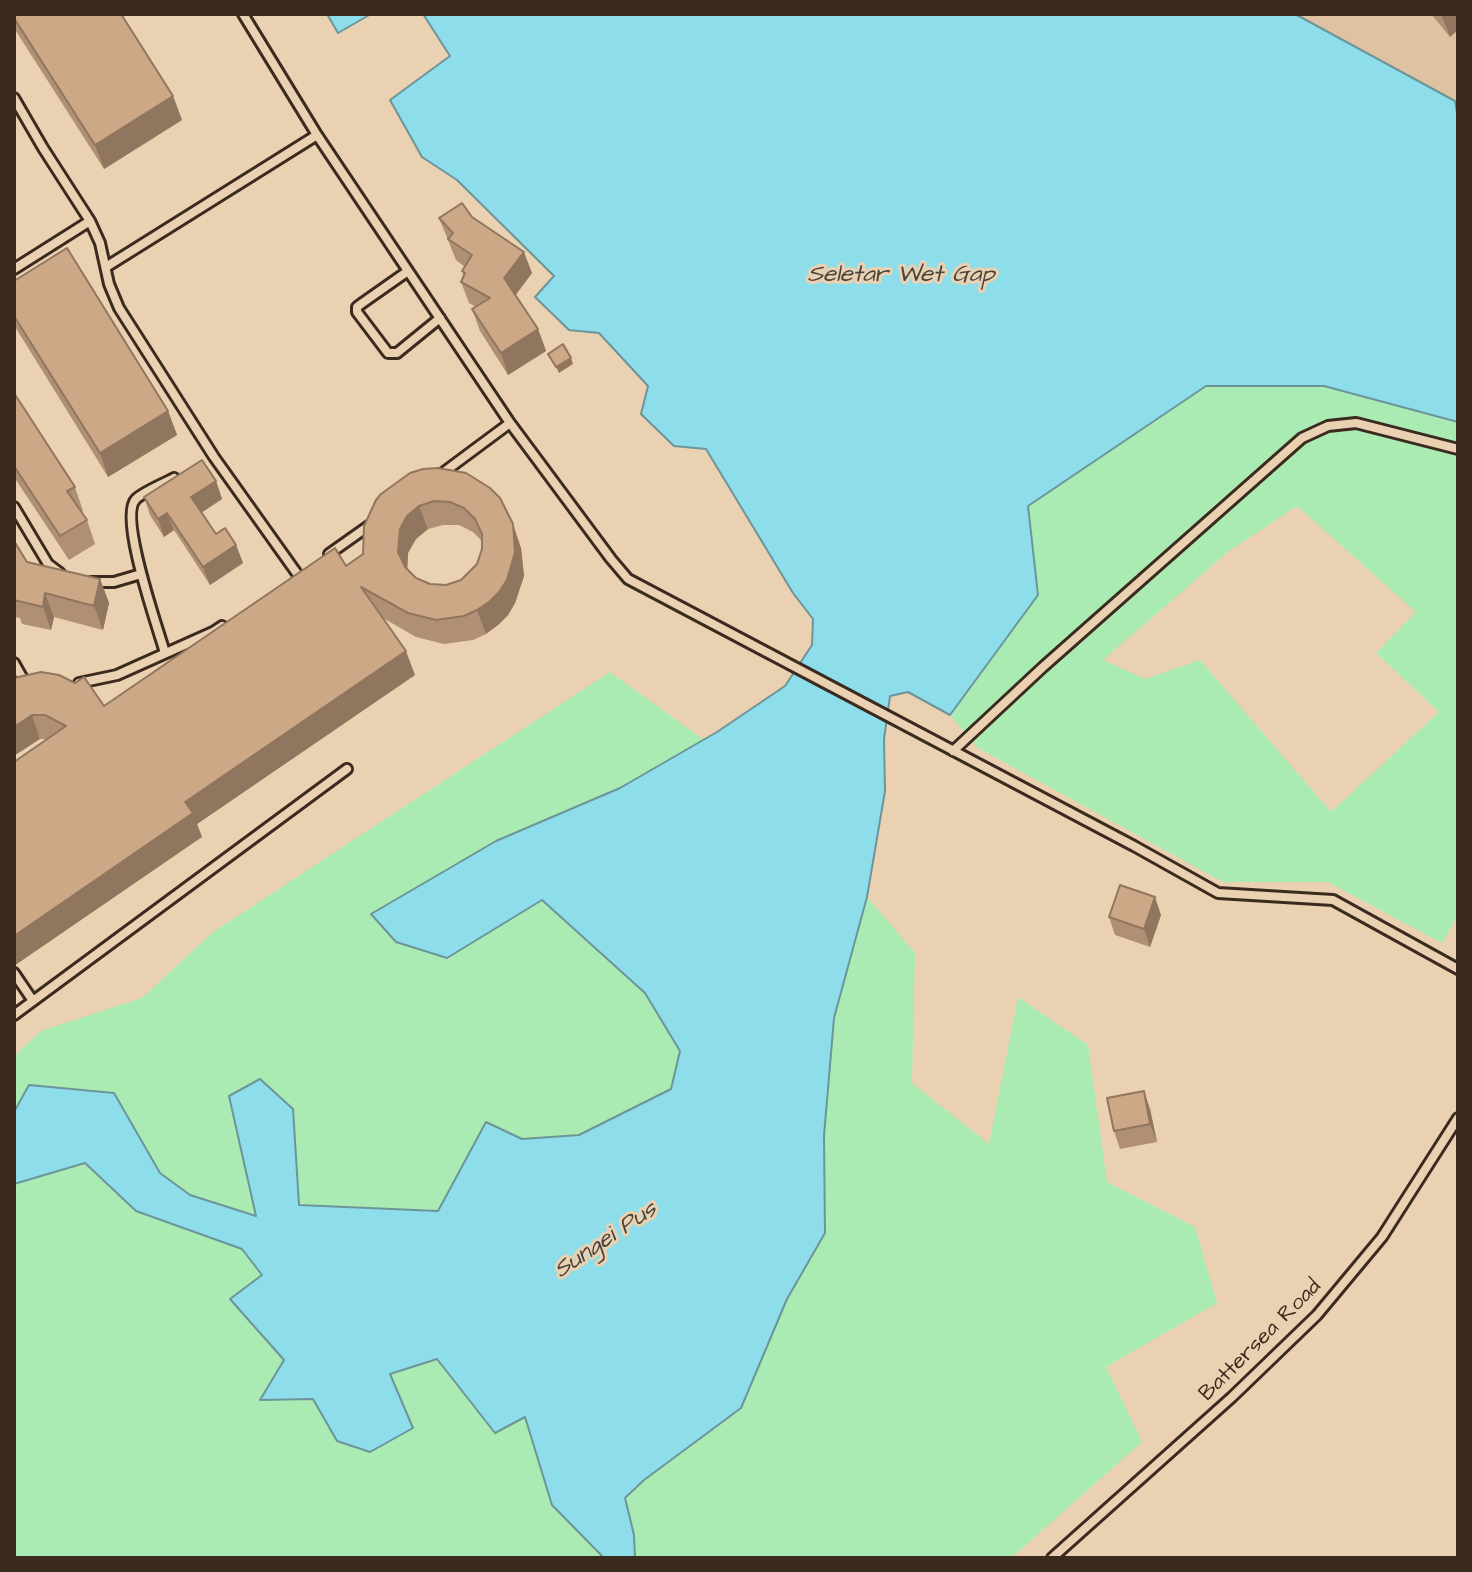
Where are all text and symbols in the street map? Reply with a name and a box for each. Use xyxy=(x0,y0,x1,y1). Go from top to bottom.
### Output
water label: Seletar Wet Gap xyxy=(808,262,994,290)
water label: Sungei Pus xyxy=(549,1196,663,1286)
street label: Battersea Road xyxy=(1194,1274,1328,1408)

